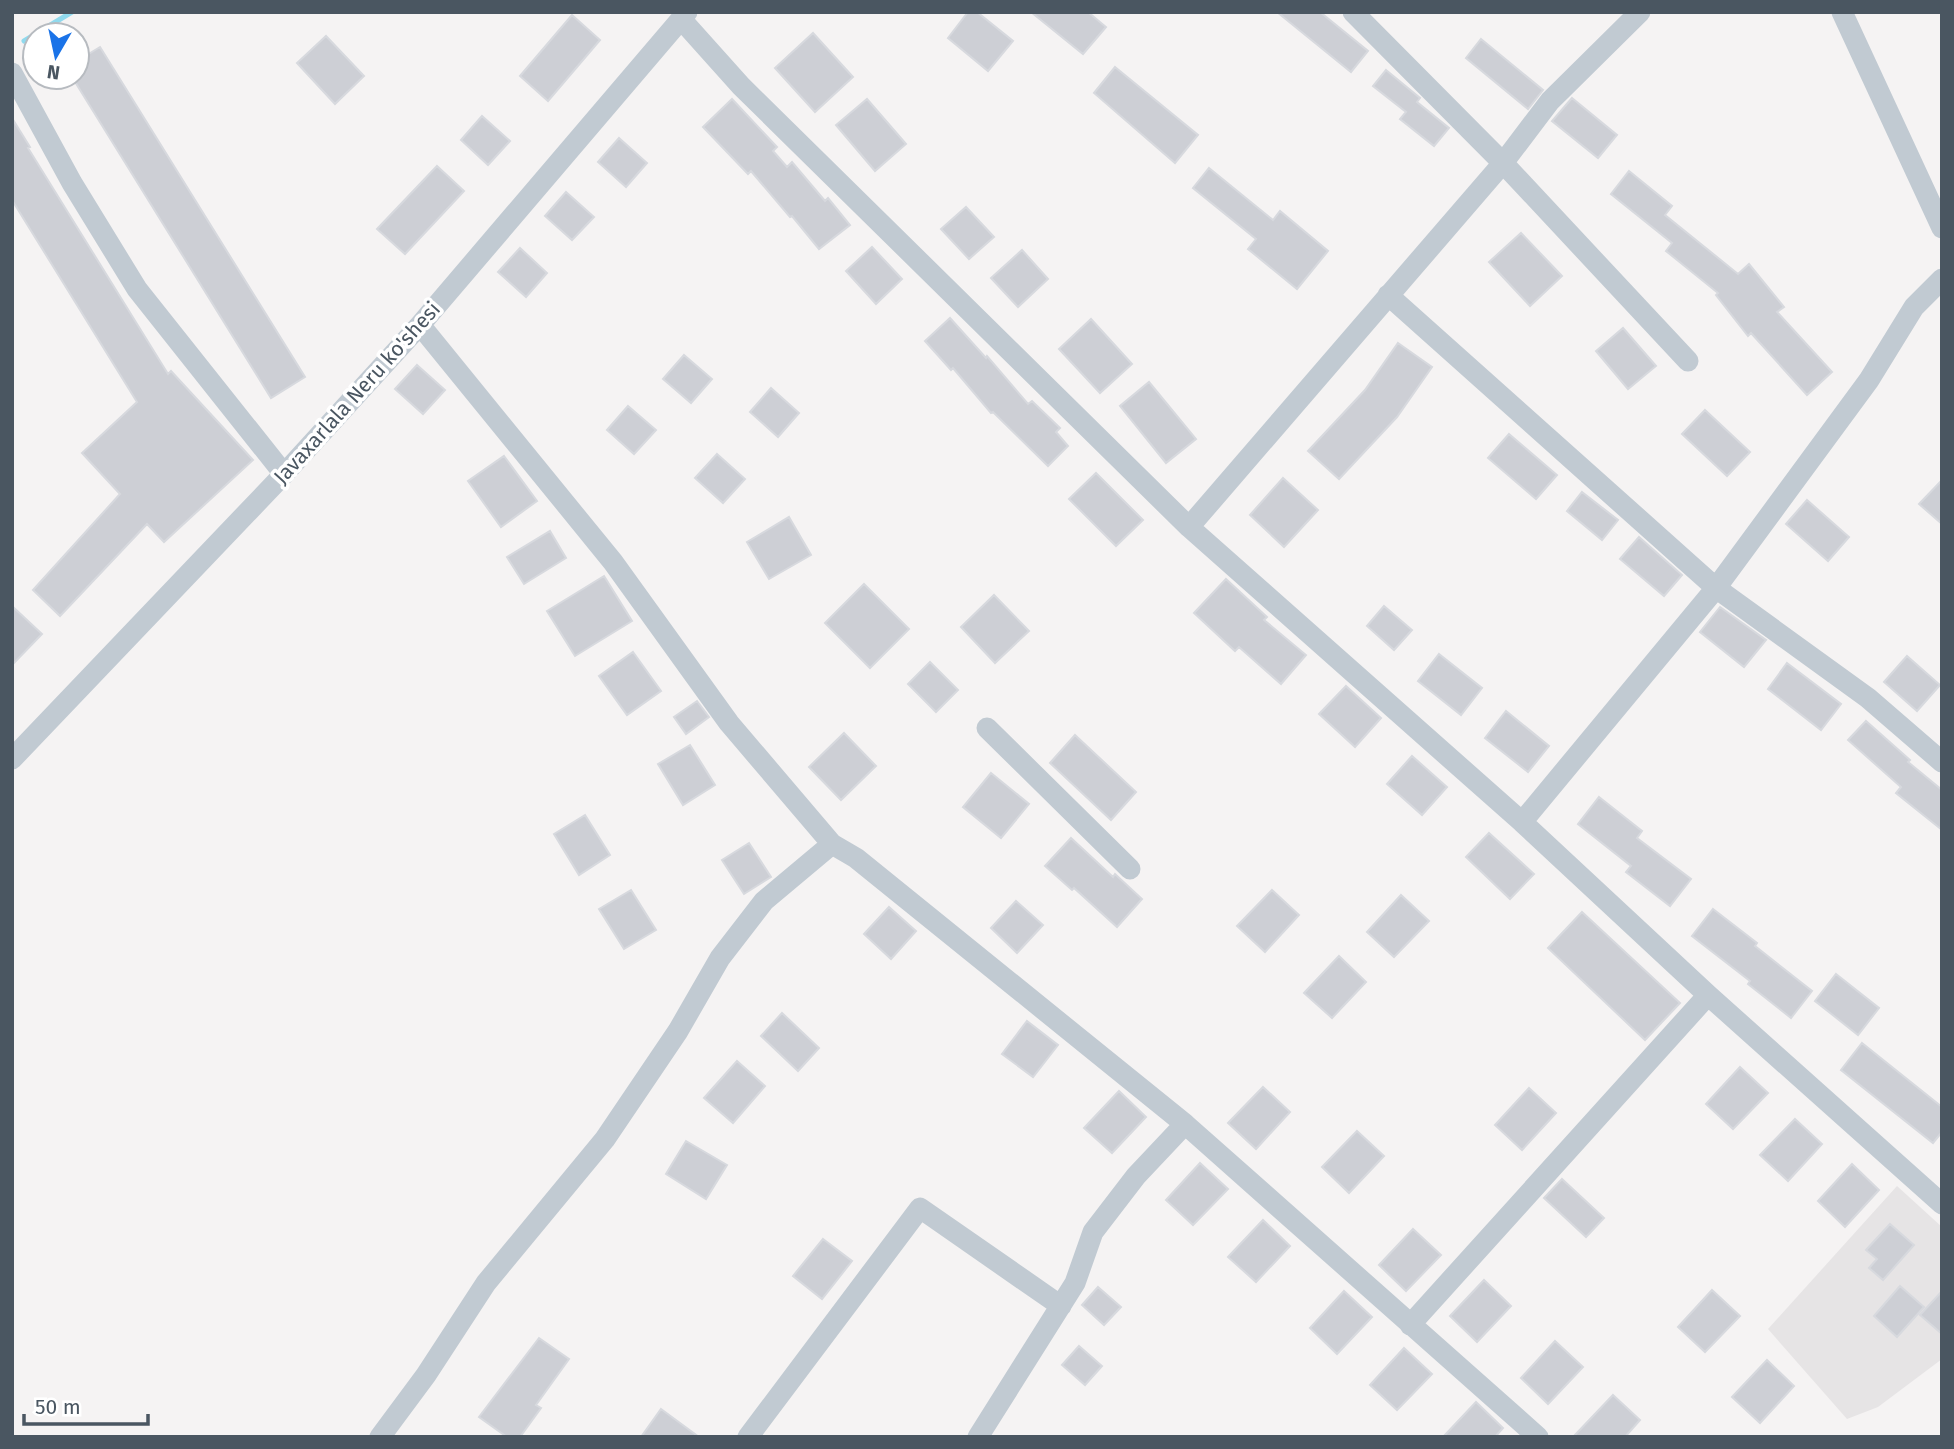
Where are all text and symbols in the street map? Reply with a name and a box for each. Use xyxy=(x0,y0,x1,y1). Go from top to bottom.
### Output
north arrow xyxy=(21,21,91,91)
text: N xyxy=(45,60,61,85)
street label: Javaxarlala Neru ko'shesi xyxy=(268,296,446,490)
scale bar xyxy=(24,1382,149,1426)
text: 50 m xyxy=(35,1394,81,1420)

